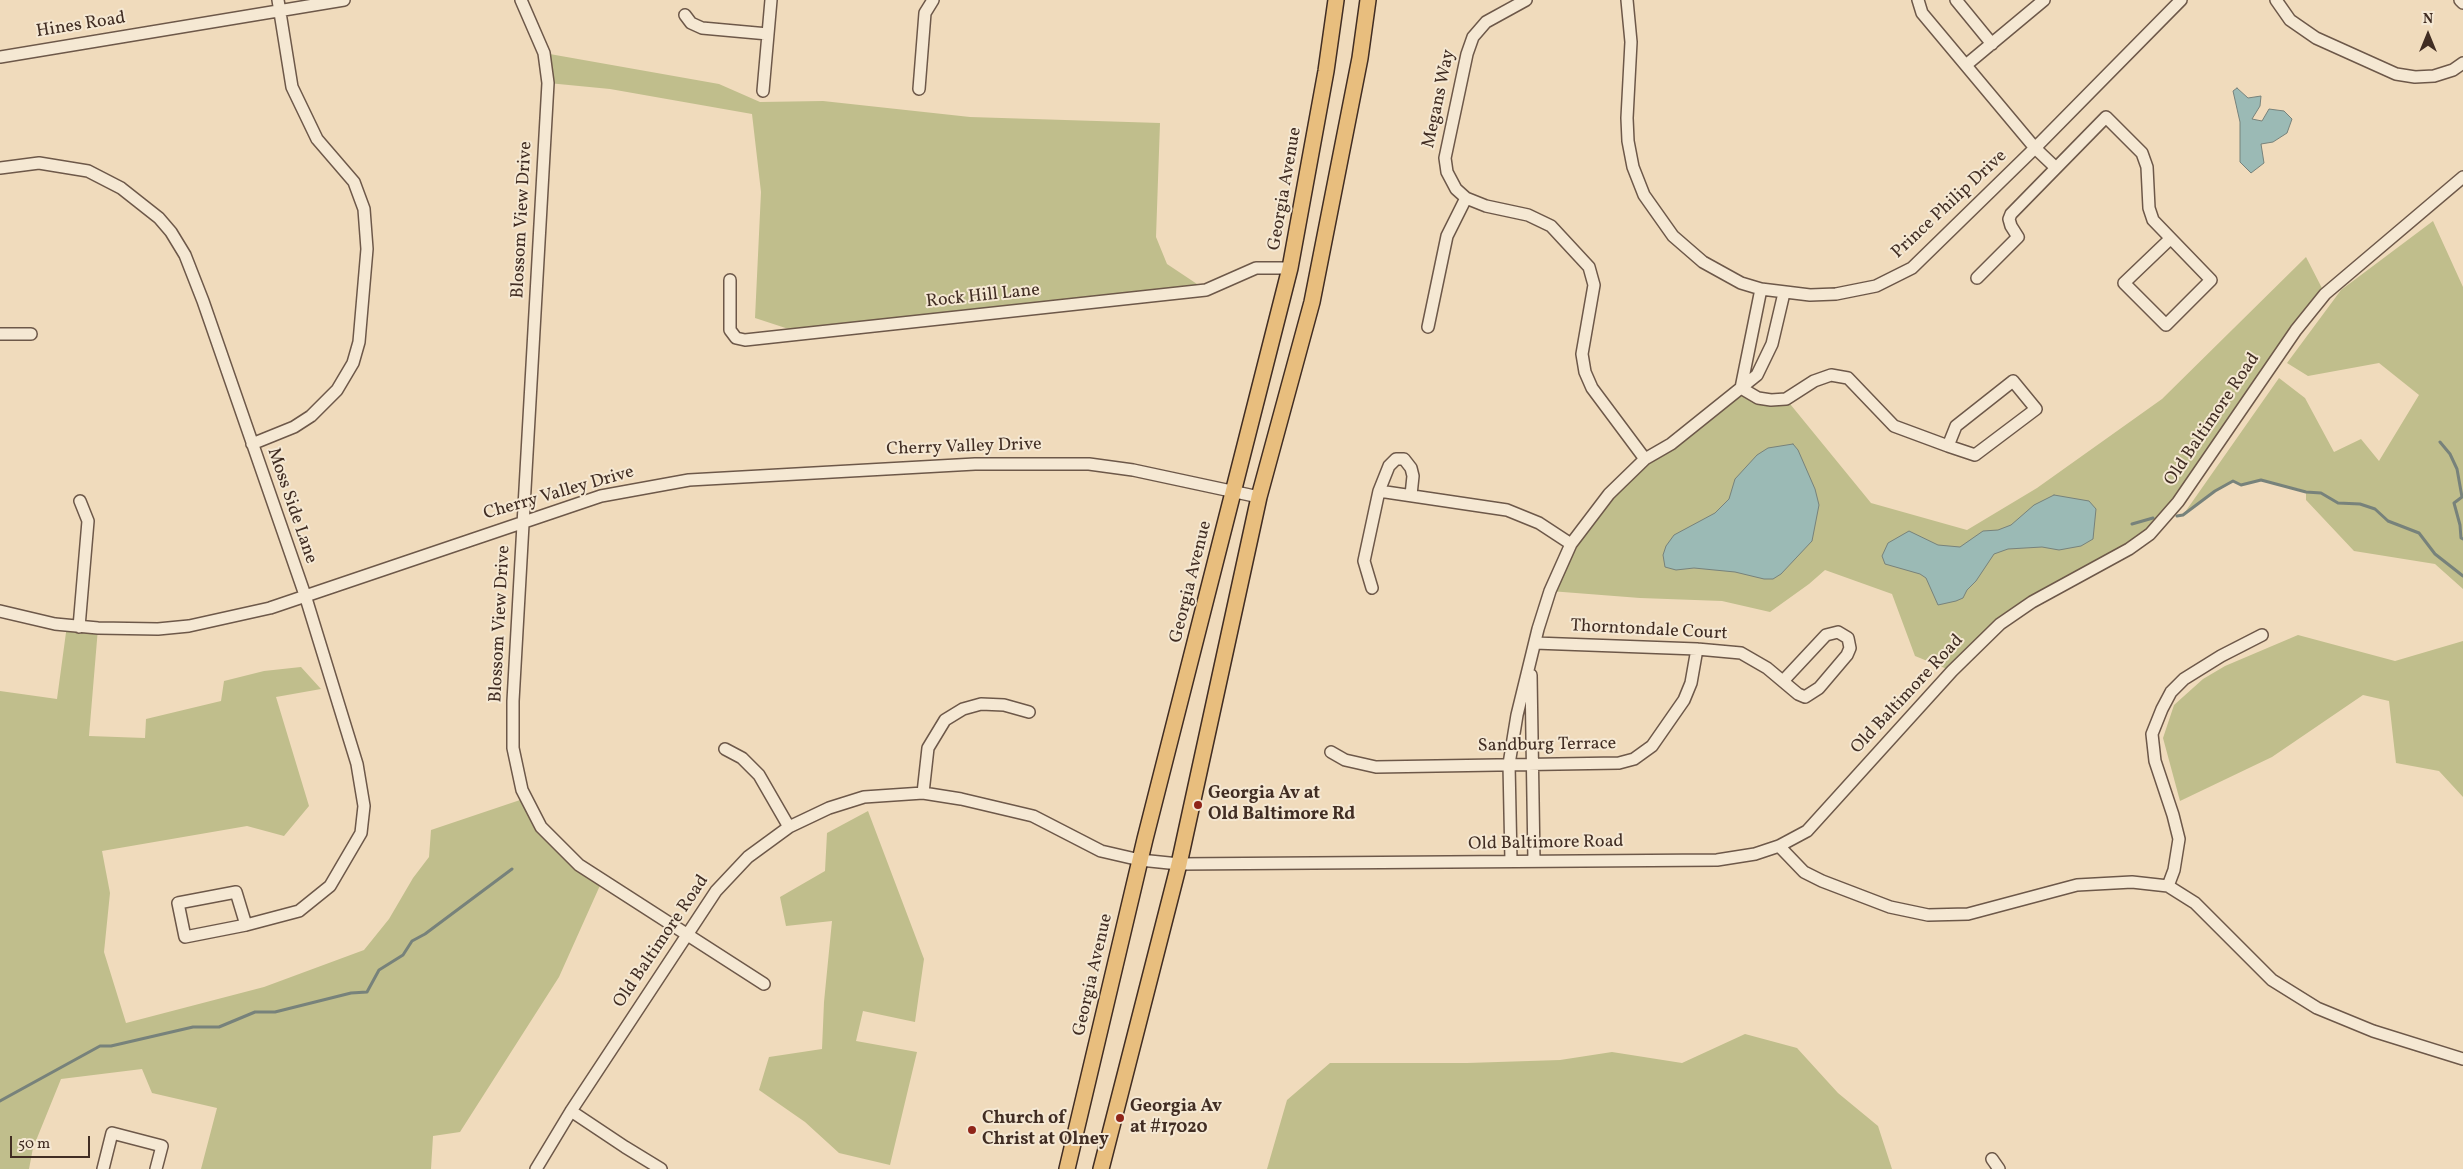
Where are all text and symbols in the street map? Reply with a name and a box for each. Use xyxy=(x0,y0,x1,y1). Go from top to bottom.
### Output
street label: Hines Road xyxy=(35,8,127,44)
north arrow xyxy=(2403,10,2453,60)
text: N xyxy=(2423,10,2433,29)
street label: Megans Way xyxy=(1419,48,1461,150)
street label: Georgia Avenue xyxy=(1265,126,1307,252)
street label: Blossom View Drive xyxy=(508,141,538,299)
street label: Prince Philip Drive xyxy=(1888,146,2012,264)
street label: Rock Hill Lane xyxy=(925,280,1041,314)
street label: Old Baltimore Road xyxy=(2161,350,2265,490)
street label: Cherry Valley Drive xyxy=(886,434,1042,462)
street label: Moss Side Lane xyxy=(261,445,321,567)
street label: Cherry Valley Drive xyxy=(481,462,637,526)
street label: Georgia Avenue xyxy=(1166,519,1218,645)
street label: Blossom View Drive xyxy=(486,545,516,703)
street label: Thorntondale Court xyxy=(1570,616,1728,646)
street label: Old Baltimore Road xyxy=(1847,631,1969,759)
street label: Sandburg Terrace xyxy=(1478,734,1616,758)
place label: Georgia Av at Old Baltimore Rd xyxy=(1208,784,1355,826)
marker: Georgia Av at Old Baltimore Rd xyxy=(1192,799,1204,811)
street label: Old Baltimore Road xyxy=(1468,832,1624,856)
street label: Old Baltimore Road xyxy=(610,872,714,1012)
street label: Georgia Avenue xyxy=(1069,912,1119,1038)
place label: Georgia Av at #17020 xyxy=(1130,1097,1222,1140)
place label: Church of Christ at Olney xyxy=(982,1109,1109,1152)
marker: Georgia Av at #17020 xyxy=(1114,1112,1126,1124)
marker: Church of Christ at Olney xyxy=(966,1124,978,1136)
scale bar xyxy=(12,1126,92,1158)
text: 50 m xyxy=(18,1134,50,1155)

